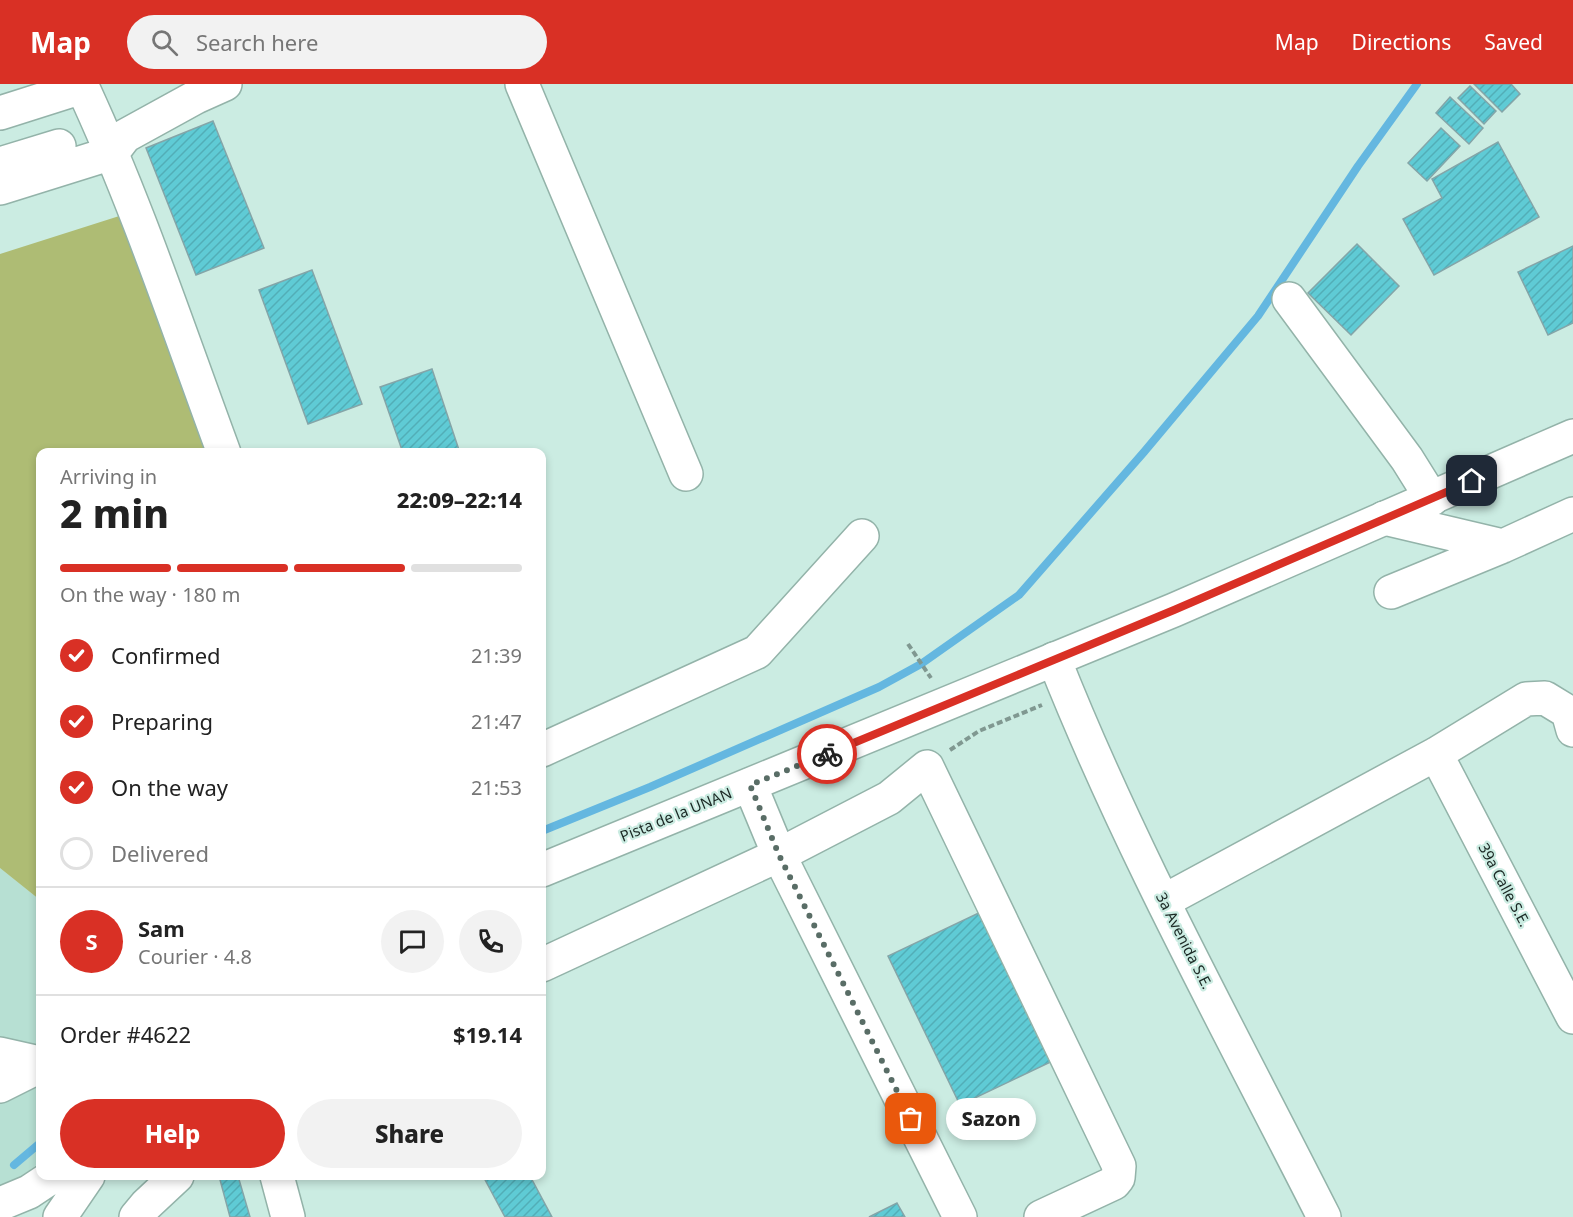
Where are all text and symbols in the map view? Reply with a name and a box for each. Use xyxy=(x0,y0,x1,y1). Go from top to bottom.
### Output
search box xyxy=(127,15,547,69)
text: Map xyxy=(30,23,91,61)
icon: search xyxy=(148,26,181,59)
text: Search here xyxy=(196,27,318,57)
text: Map xyxy=(1275,28,1319,56)
text: Directions xyxy=(1352,28,1451,56)
text: Saved xyxy=(1484,28,1543,56)
pin xyxy=(1446,455,1497,506)
text: Arriving in xyxy=(60,463,157,490)
icon: home xyxy=(1455,464,1488,497)
text: 22:09–22:14 xyxy=(397,484,522,514)
text: 2 min xyxy=(60,486,169,539)
text: On the way · 180 m xyxy=(60,581,240,608)
icon: check xyxy=(60,639,93,672)
text: Confirmed xyxy=(111,640,221,670)
text: 21:39 xyxy=(471,642,522,669)
icon: check xyxy=(60,705,93,738)
text: Preparing xyxy=(111,706,213,736)
text: 21:47 xyxy=(471,708,522,735)
courier xyxy=(797,724,857,784)
icon: bike xyxy=(811,738,844,771)
icon: check xyxy=(60,771,93,804)
text: On the way xyxy=(111,772,228,802)
text: 21:53 xyxy=(471,774,522,801)
street label: Pista de la UNAN xyxy=(617,783,735,846)
text: Delivered xyxy=(111,838,209,868)
street label: 39a Calle S.E. xyxy=(1474,839,1535,930)
street label: 3a Avenida S.E. xyxy=(1152,889,1218,992)
button: chat xyxy=(381,910,444,973)
button: phone xyxy=(459,910,522,973)
text: Sam xyxy=(138,913,185,943)
text: S xyxy=(85,926,98,956)
text: Courier · 4.8 xyxy=(138,943,252,970)
text: Order #4622 xyxy=(60,1019,191,1049)
text: $19.14 xyxy=(453,1019,522,1049)
pin xyxy=(885,1093,936,1144)
callout: Sazon xyxy=(947,1098,1037,1140)
button: Help xyxy=(60,1099,285,1168)
button: Share xyxy=(297,1099,522,1168)
icon: bag xyxy=(894,1102,927,1135)
text: Sazon xyxy=(961,1105,1021,1132)

